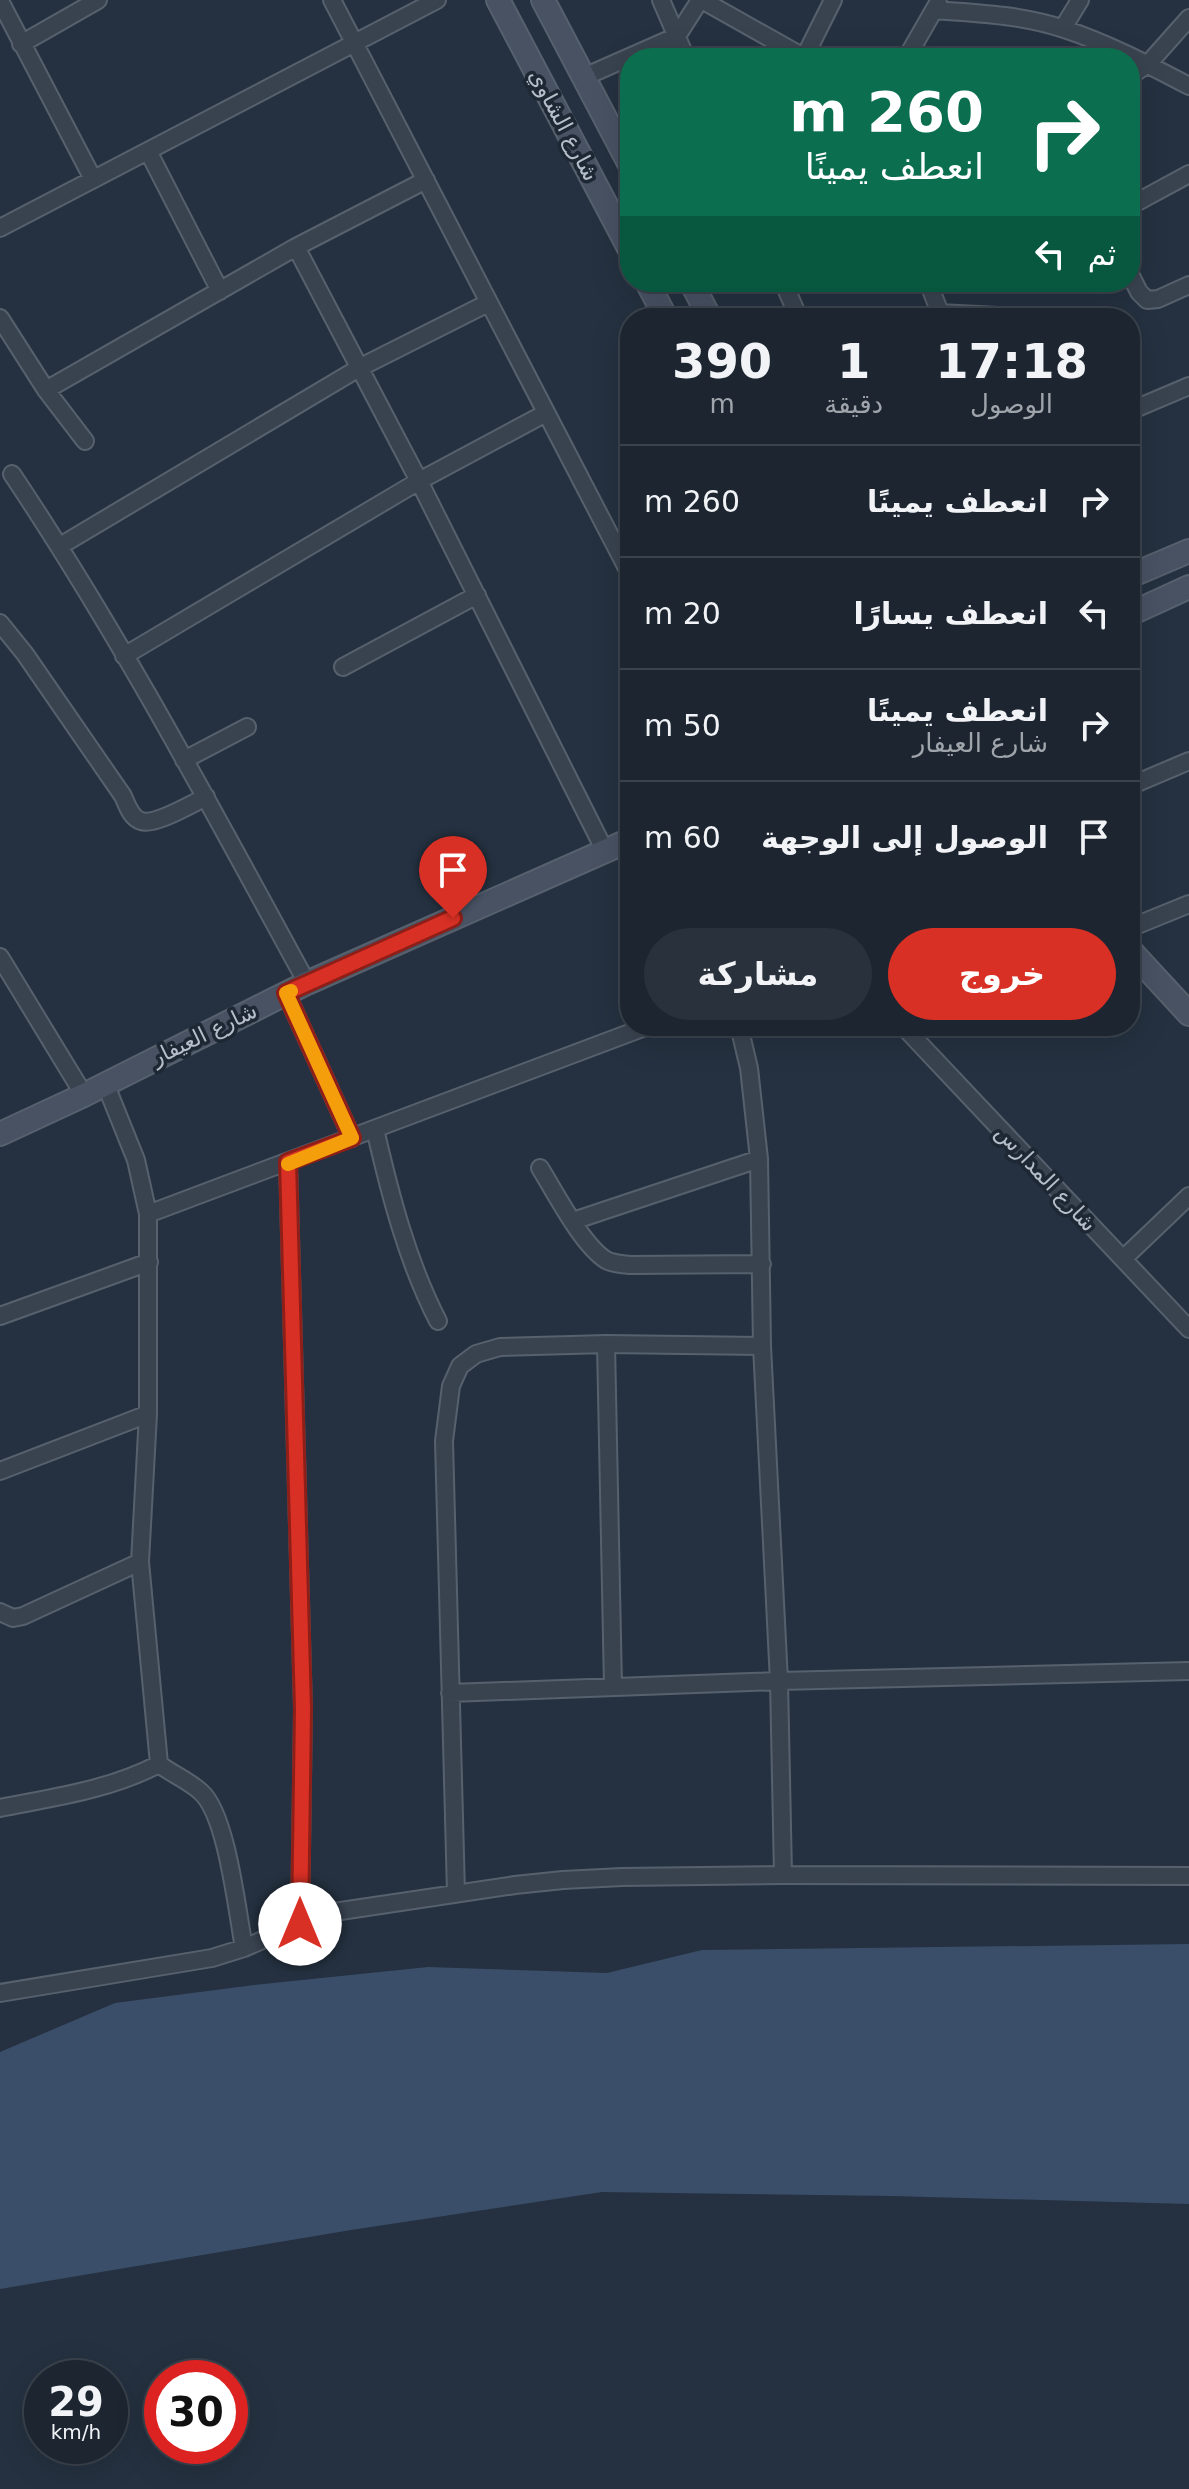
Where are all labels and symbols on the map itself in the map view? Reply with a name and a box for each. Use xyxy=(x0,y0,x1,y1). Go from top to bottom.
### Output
street label: شارع الشاوي xyxy=(524,65,604,185)
pin xyxy=(419,836,487,918)
street label: شارع العيفار xyxy=(146,998,261,1071)
street label: شارع المدارس xyxy=(990,1120,1102,1237)
position arrow xyxy=(258,1882,342,1966)
speed limit sign: 30 xyxy=(144,2360,248,2464)

